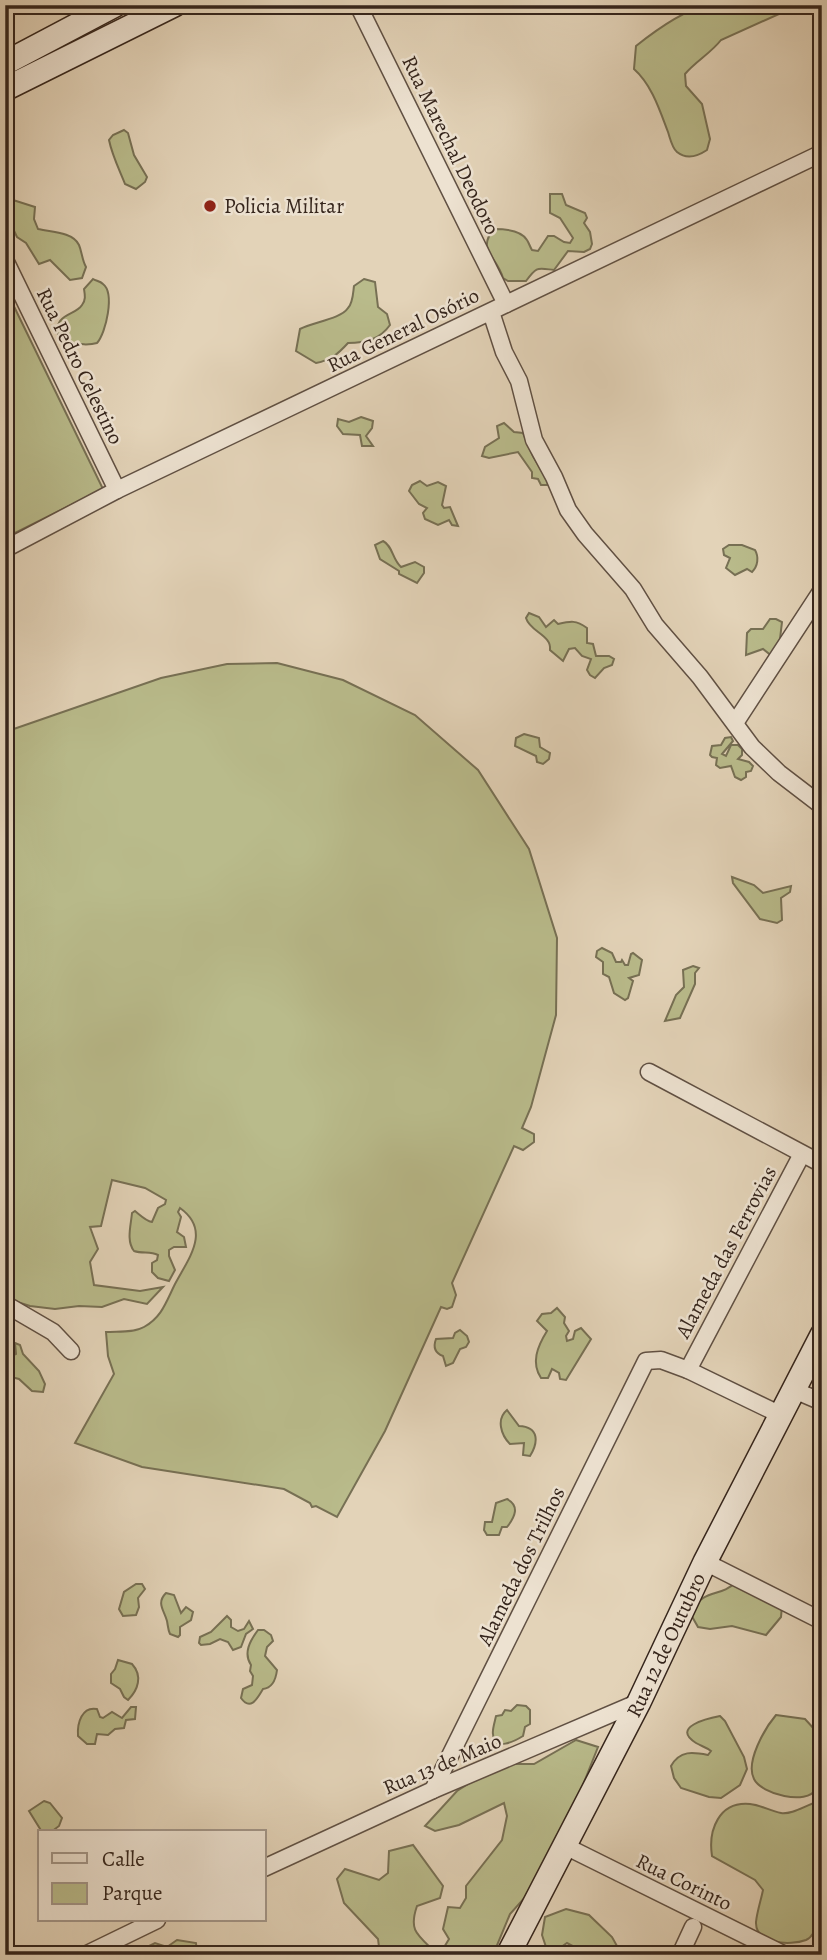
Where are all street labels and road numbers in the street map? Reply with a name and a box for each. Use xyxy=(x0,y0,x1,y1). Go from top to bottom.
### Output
street label: Rua Marechal Deodoro xyxy=(395,51,507,239)
street label: Rua General Osório xyxy=(322,281,484,379)
street label: Rua Pedro Celestino xyxy=(30,283,130,449)
street label: Alameda das Ferrovias xyxy=(668,1161,783,1344)
street label: Alameda dos Trilhos xyxy=(470,1482,572,1651)
street label: Rua 12 de Outubro xyxy=(619,1568,712,1722)
street label: Rua 13 de Maio xyxy=(378,1726,506,1802)
street label: Rua Corinto xyxy=(631,1847,737,1917)

